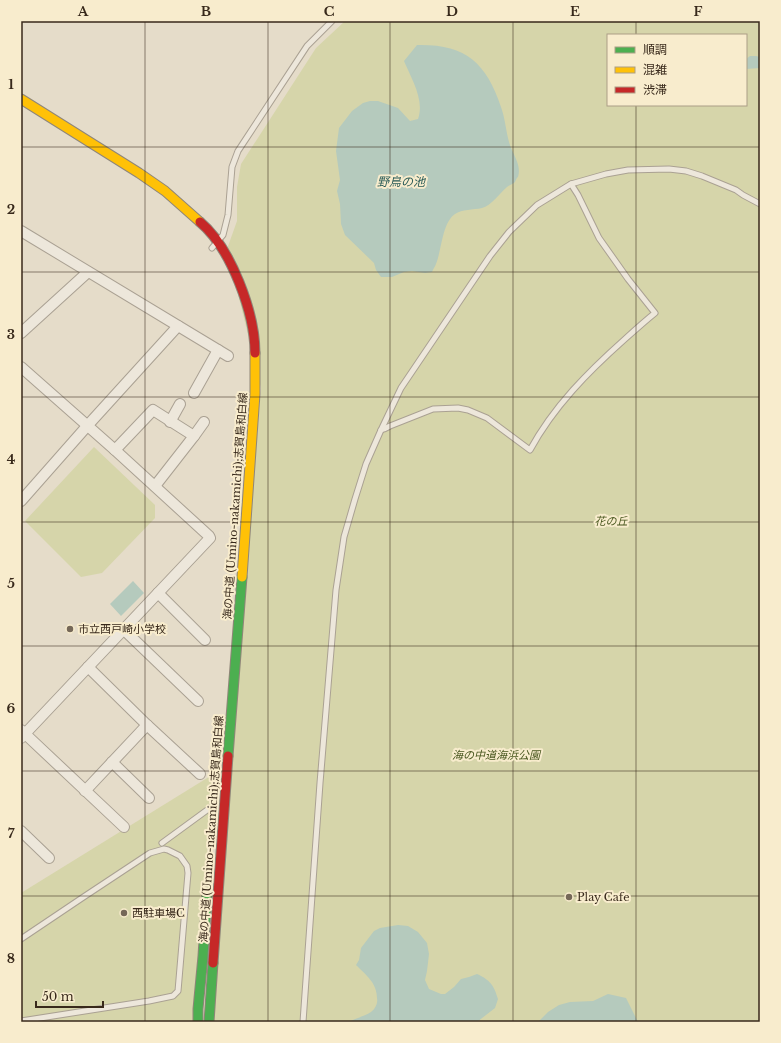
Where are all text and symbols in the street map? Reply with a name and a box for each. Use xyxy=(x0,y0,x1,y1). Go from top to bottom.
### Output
text: A xyxy=(77,3,89,20)
text: B xyxy=(201,3,211,20)
text: C xyxy=(324,3,335,20)
text: D xyxy=(446,3,458,20)
text: E xyxy=(570,3,580,20)
text: F xyxy=(694,3,703,20)
legend xyxy=(607,34,747,106)
text: 順調 xyxy=(643,42,667,57)
text: 混雑 xyxy=(643,62,667,77)
text: 1 xyxy=(8,76,14,93)
text: 渋滞 xyxy=(643,82,667,97)
water label: 野鳥の池 xyxy=(377,174,426,189)
text: 2 xyxy=(7,201,15,218)
text: 3 xyxy=(7,326,15,343)
street label: 海の中道 (Umino-nakamichi);志賀島和白線 xyxy=(220,392,250,620)
text: 4 xyxy=(7,451,16,468)
park label: 花の丘 xyxy=(595,514,628,528)
text: 5 xyxy=(7,575,15,592)
place label: 市立西戸崎小学校 xyxy=(78,622,166,636)
marker: 市立西戸崎小学校 xyxy=(65,624,75,634)
text: 6 xyxy=(7,700,16,717)
street label: 海の中道 (Umino-nakamichi);志賀島和白線 xyxy=(196,715,226,943)
park label: 海の中道海浜公園 xyxy=(452,748,542,762)
text: 7 xyxy=(8,825,15,842)
place label: Play Cafe xyxy=(577,890,629,904)
marker: Play Cafe xyxy=(564,892,574,902)
place label: 西駐車場C xyxy=(132,906,185,920)
marker: 西駐車場C xyxy=(119,908,129,918)
text: 8 xyxy=(7,950,15,967)
scale bar xyxy=(36,983,103,1009)
text: 50 m xyxy=(42,989,74,1004)

